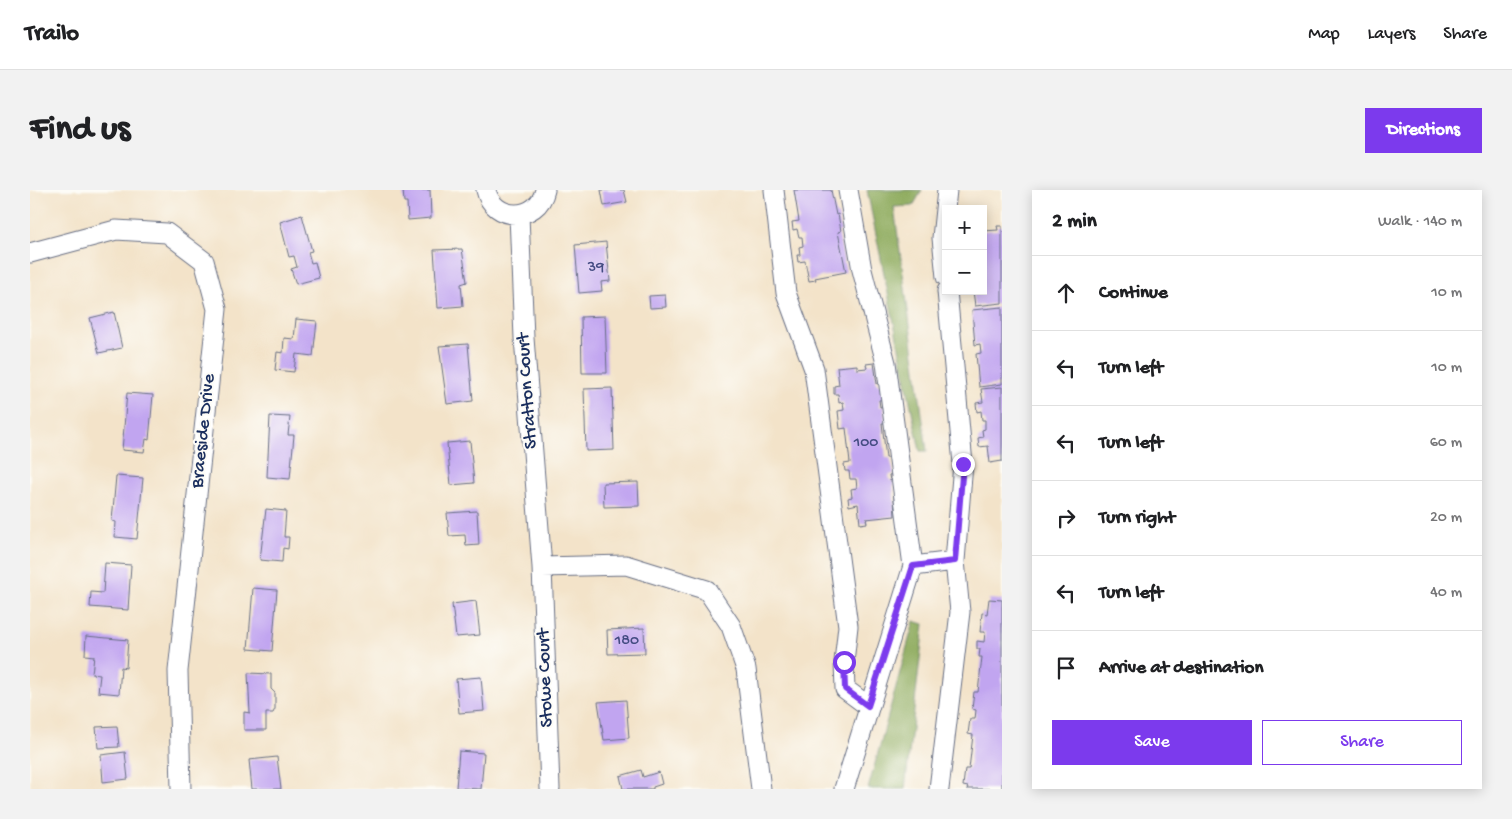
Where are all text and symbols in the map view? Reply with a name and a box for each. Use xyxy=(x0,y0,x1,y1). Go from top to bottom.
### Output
text: Trailo xyxy=(25,20,79,49)
text: Map xyxy=(1308,24,1340,45)
text: Layers xyxy=(1368,24,1415,45)
text: Share xyxy=(1443,24,1487,45)
button: Directions xyxy=(1365,108,1482,153)
text: Find us xyxy=(30,110,130,151)
map controls xyxy=(942,205,987,295)
button: + xyxy=(942,205,987,250)
text: 2 min xyxy=(1052,210,1097,235)
text: Walk · 140 m xyxy=(1378,213,1462,232)
button: − xyxy=(942,250,987,295)
house number: 39 xyxy=(587,259,604,278)
icon: ahead xyxy=(1052,279,1080,307)
text: Continue xyxy=(1099,282,1168,305)
text: 10 m xyxy=(1431,284,1462,303)
street label: Stratton Court xyxy=(512,330,544,450)
icon: left xyxy=(1052,354,1080,382)
text: Turn left xyxy=(1099,357,1163,380)
text: 10 m xyxy=(1431,359,1462,378)
street label: Braeside Drive xyxy=(186,373,221,490)
icon: left xyxy=(1052,429,1080,457)
text: Turn left xyxy=(1099,432,1163,455)
house number: 100 xyxy=(853,434,878,453)
text: 60 m xyxy=(1430,434,1462,453)
route end xyxy=(952,453,975,476)
icon: right xyxy=(1052,504,1080,532)
text: Turn right xyxy=(1099,507,1175,530)
text: 20 m xyxy=(1430,509,1462,528)
icon: left xyxy=(1052,579,1080,607)
text: Turn left xyxy=(1099,582,1163,605)
text: 40 m xyxy=(1430,584,1462,603)
street label: Stowe Court xyxy=(533,626,559,728)
house number: 180 xyxy=(614,632,639,651)
route start xyxy=(833,651,856,674)
icon: arrive xyxy=(1052,654,1080,682)
text: Arrive at destination xyxy=(1099,657,1263,680)
button: Save xyxy=(1052,720,1252,765)
button: Share xyxy=(1262,720,1462,765)

